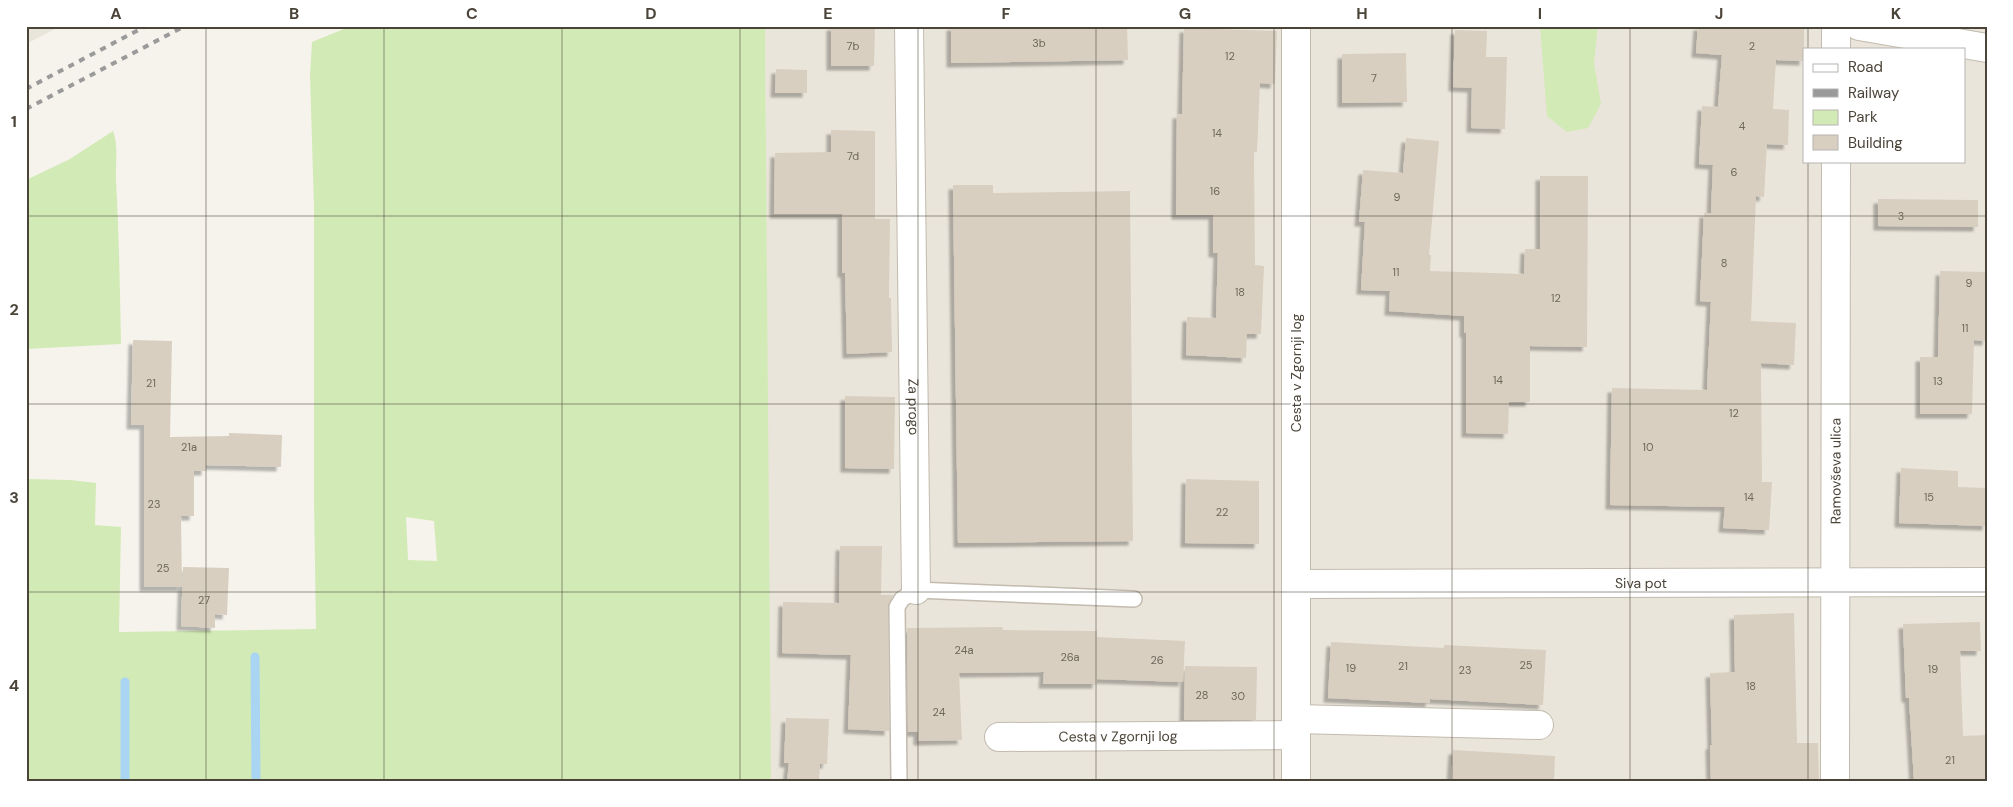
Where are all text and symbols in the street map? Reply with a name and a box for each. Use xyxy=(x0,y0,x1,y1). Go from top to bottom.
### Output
text: A xyxy=(110,3,122,24)
text: B xyxy=(289,3,299,24)
text: C xyxy=(466,3,478,24)
text: D xyxy=(645,3,657,24)
text: E xyxy=(823,3,833,24)
text: F xyxy=(1002,3,1011,24)
text: G xyxy=(1179,3,1191,24)
text: H xyxy=(1356,3,1368,24)
text: I xyxy=(1538,3,1542,24)
text: J xyxy=(1715,3,1723,24)
text: K xyxy=(1891,3,1902,24)
house number: 3b xyxy=(1032,36,1046,50)
house number: 7b xyxy=(847,39,859,53)
house number: 2 xyxy=(1749,39,1755,53)
legend xyxy=(1803,48,1966,162)
house number: 12 xyxy=(1225,49,1235,63)
text: Road xyxy=(1848,57,1883,77)
house number: 7 xyxy=(1371,71,1377,85)
text: Railway xyxy=(1848,83,1900,103)
text: Park xyxy=(1848,107,1878,127)
text: 1 xyxy=(11,111,17,132)
house number: 4 xyxy=(1739,119,1746,133)
house number: 14 xyxy=(1212,126,1222,140)
text: Building xyxy=(1848,133,1903,153)
house number: 7d xyxy=(847,149,859,163)
house number: 6 xyxy=(1731,165,1738,179)
house number: 16 xyxy=(1210,184,1220,198)
house number: 9 xyxy=(1394,190,1401,204)
house number: 3 xyxy=(1898,209,1904,223)
house number: 8 xyxy=(1721,256,1727,270)
house number: 11 xyxy=(1393,265,1399,279)
house number: 9 xyxy=(1966,276,1973,290)
house number: 18 xyxy=(1235,285,1245,299)
house number: 12 xyxy=(1551,291,1561,305)
text: 2 xyxy=(9,299,19,320)
street label: Cesta v Zgornji log xyxy=(1287,313,1305,432)
house number: 11 xyxy=(1962,321,1968,335)
house number: 14 xyxy=(1493,373,1503,387)
house number: 13 xyxy=(1933,374,1943,388)
house number: 21 xyxy=(146,376,156,390)
street label: Za progo xyxy=(904,379,923,435)
house number: 12 xyxy=(1729,406,1739,420)
street label: Ramovševa ulica xyxy=(1826,418,1845,524)
house number: 21a xyxy=(181,440,197,454)
house number: 10 xyxy=(1643,440,1653,454)
text: 3 xyxy=(9,487,19,508)
house number: 14 xyxy=(1744,490,1754,504)
house number: 15 xyxy=(1924,490,1934,504)
house number: 23 xyxy=(148,497,160,511)
house number: 22 xyxy=(1216,505,1228,519)
house number: 25 xyxy=(156,561,170,575)
street label: Siva pot xyxy=(1615,574,1667,592)
house number: 27 xyxy=(198,593,210,607)
house number: 24a xyxy=(955,643,973,657)
house number: 26a xyxy=(1060,650,1080,664)
house number: 26 xyxy=(1150,653,1164,667)
house number: 25 xyxy=(1519,658,1533,672)
house number: 21 xyxy=(1398,659,1408,673)
house number: 19 xyxy=(1346,661,1356,675)
house number: 19 xyxy=(1928,662,1938,676)
house number: 23 xyxy=(1459,663,1471,677)
text: 4 xyxy=(9,675,19,696)
house number: 18 xyxy=(1746,679,1756,693)
house number: 28 xyxy=(1196,688,1208,702)
house number: 30 xyxy=(1231,689,1245,703)
house number: 24 xyxy=(933,705,946,719)
street label: Cesta v Zgornji log xyxy=(1059,727,1178,746)
house number: 21 xyxy=(1945,753,1955,767)

